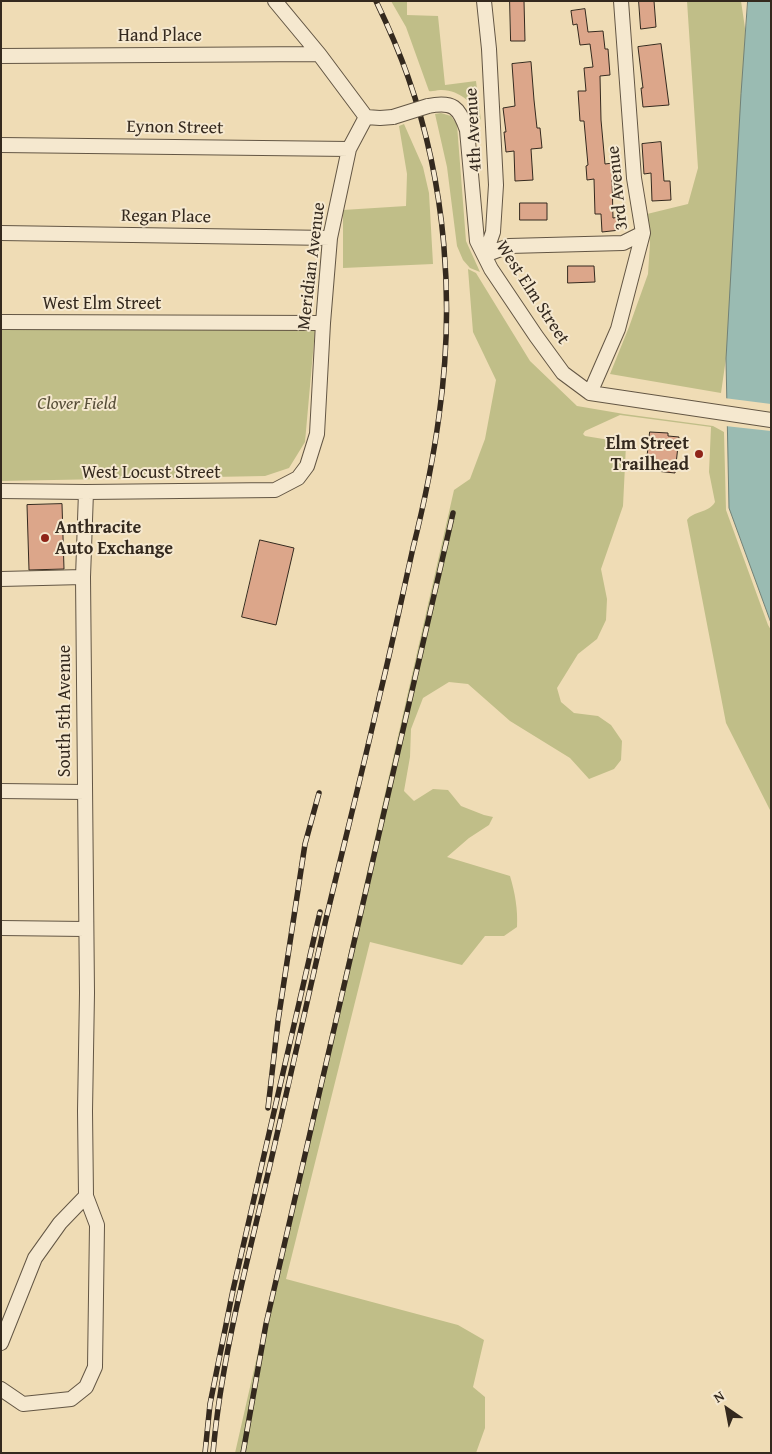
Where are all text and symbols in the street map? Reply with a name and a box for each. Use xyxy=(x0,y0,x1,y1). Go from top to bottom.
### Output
street label: Hand Place xyxy=(118,25,202,47)
street label: 4th Avenue xyxy=(461,87,487,173)
street label: Eynon Street xyxy=(126,116,224,140)
street label: 3rd Avenue xyxy=(603,145,633,231)
street label: Meridian Avenue xyxy=(293,201,331,331)
street label: Regan Place xyxy=(121,205,211,229)
street label: West Elm Street xyxy=(491,237,573,349)
street label: West Elm Street xyxy=(43,293,161,315)
park label: Clover Field xyxy=(37,393,117,415)
place label: Elm Street Trailhead xyxy=(606,433,689,476)
marker: Elm Street Trailhead xyxy=(693,448,705,460)
street label: West Locust Street xyxy=(81,462,221,484)
place label: Anthracite Auto Exchange xyxy=(55,517,173,560)
marker: Anthracite Auto Exchange xyxy=(39,532,51,544)
street label: South 5th Avenue xyxy=(54,645,76,777)
north arrow xyxy=(702,1384,752,1434)
text: N xyxy=(709,1385,728,1407)

